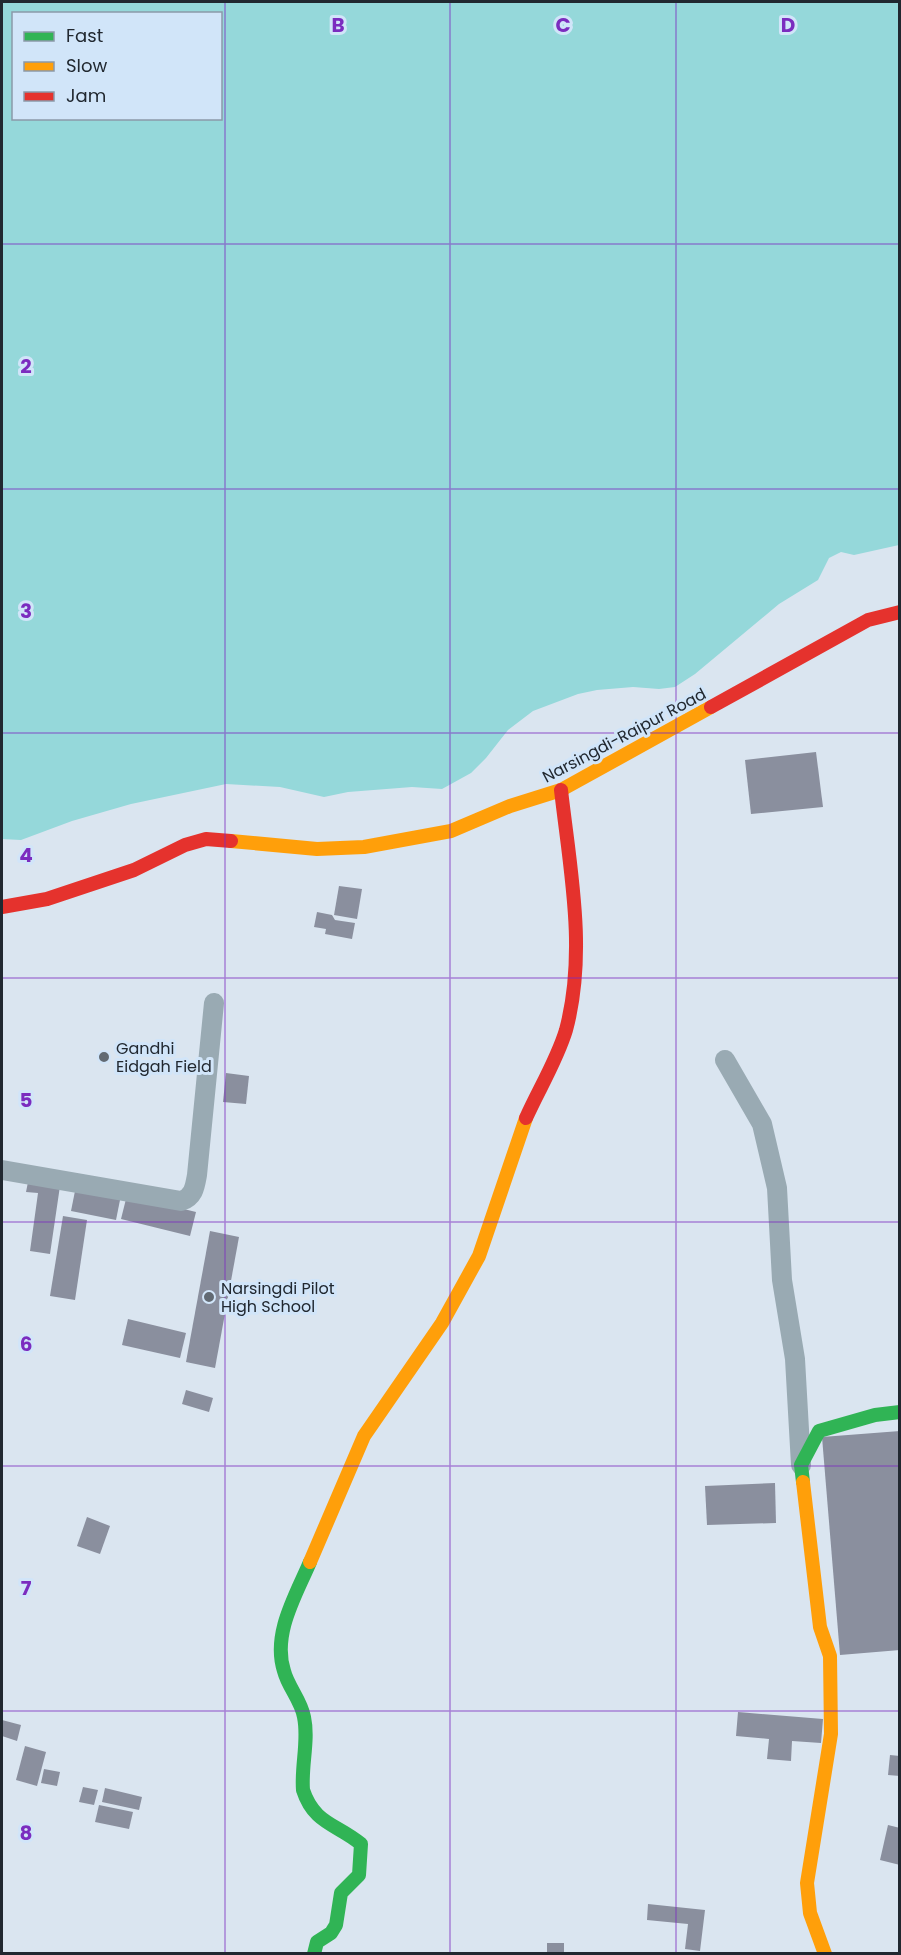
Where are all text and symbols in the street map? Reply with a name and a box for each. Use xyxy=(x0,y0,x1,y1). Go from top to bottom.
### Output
text: B xyxy=(331,11,345,39)
text: C xyxy=(555,11,571,39)
text: D xyxy=(781,11,795,39)
legend xyxy=(12,12,222,120)
text: Fast xyxy=(66,23,103,48)
text: Slow xyxy=(66,53,108,78)
text: Jam xyxy=(66,83,106,108)
text: 2 xyxy=(20,352,32,380)
text: 3 xyxy=(20,597,32,625)
street label: Narsingdi-Raipur Road xyxy=(538,682,710,788)
text: 4 xyxy=(19,841,33,869)
place label: Gandhi Eidgah Field xyxy=(116,1037,212,1078)
marker: Gandhi Eidgah Field xyxy=(97,1050,111,1064)
text: 5 xyxy=(20,1086,33,1114)
place label: Narsingdi Pilot High School xyxy=(221,1277,335,1318)
marker: Narsingdi Pilot High School xyxy=(202,1290,216,1304)
text: 6 xyxy=(20,1330,32,1358)
text: 7 xyxy=(21,1574,32,1602)
text: 8 xyxy=(20,1819,32,1847)

